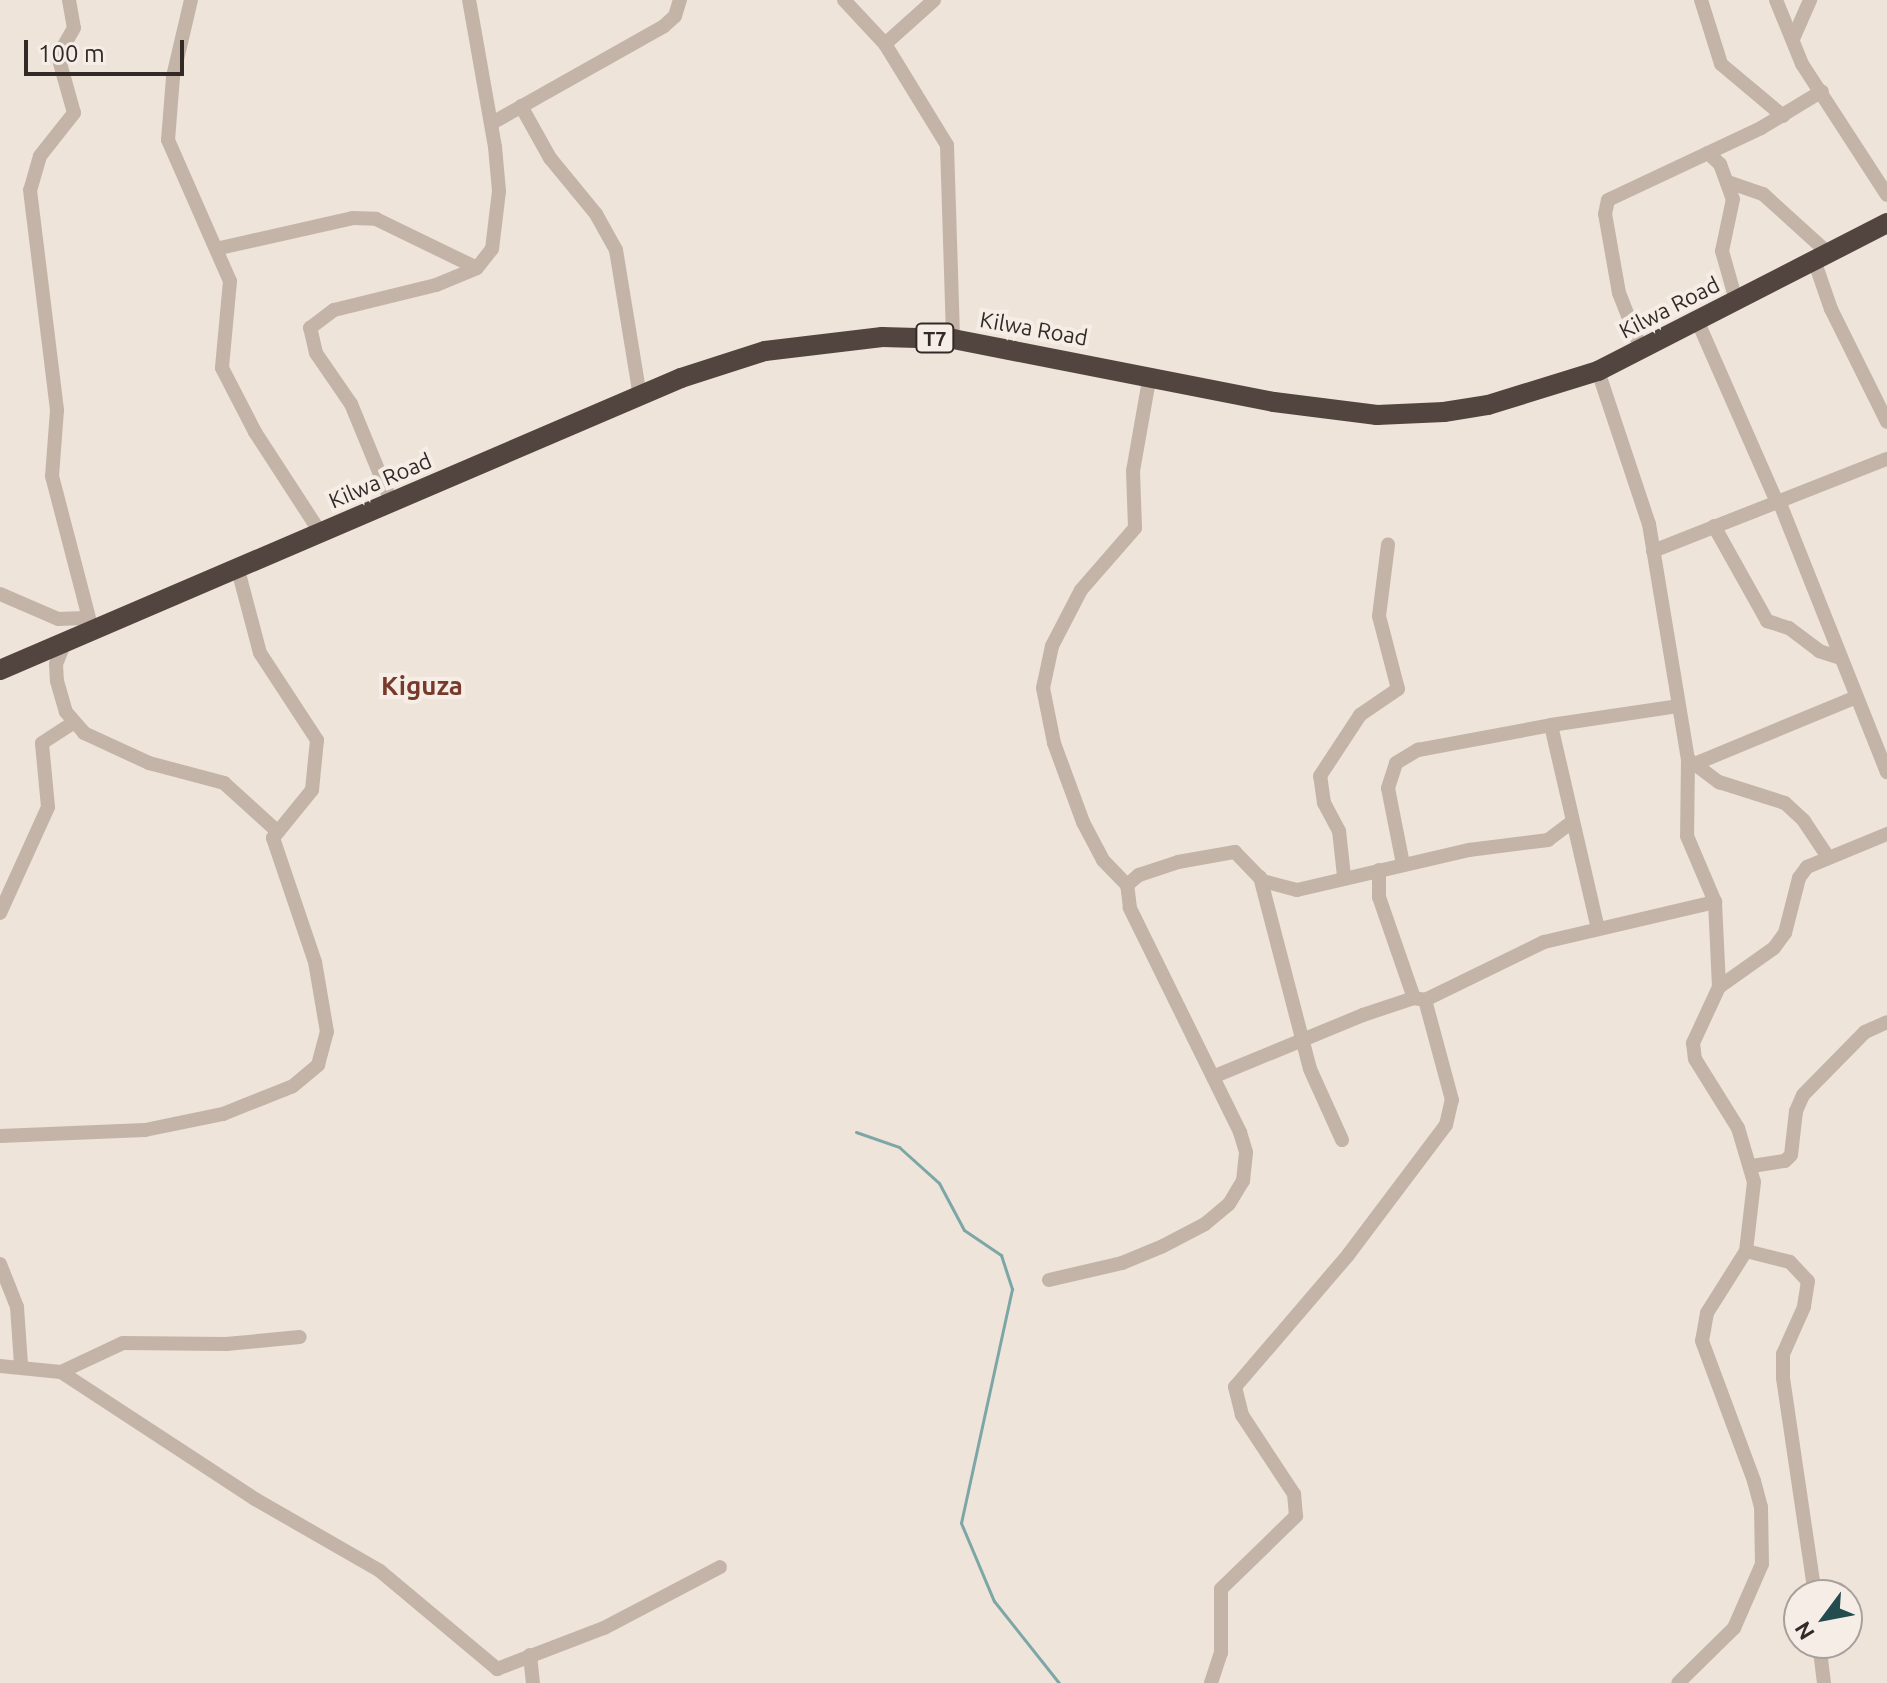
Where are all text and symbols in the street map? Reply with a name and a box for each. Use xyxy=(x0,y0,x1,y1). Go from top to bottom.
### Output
scale bar xyxy=(28,24,188,74)
text: 100 m xyxy=(38,40,105,67)
street label: Kilwa Road xyxy=(1614,270,1724,344)
street label: Kilwa Road xyxy=(978,306,1090,350)
road number: T7 xyxy=(915,322,955,354)
street label: Kilwa Road xyxy=(325,447,435,513)
district label: Kiguza xyxy=(381,670,463,702)
north arrow xyxy=(1783,1579,1863,1659)
text: N xyxy=(1789,1617,1819,1645)

